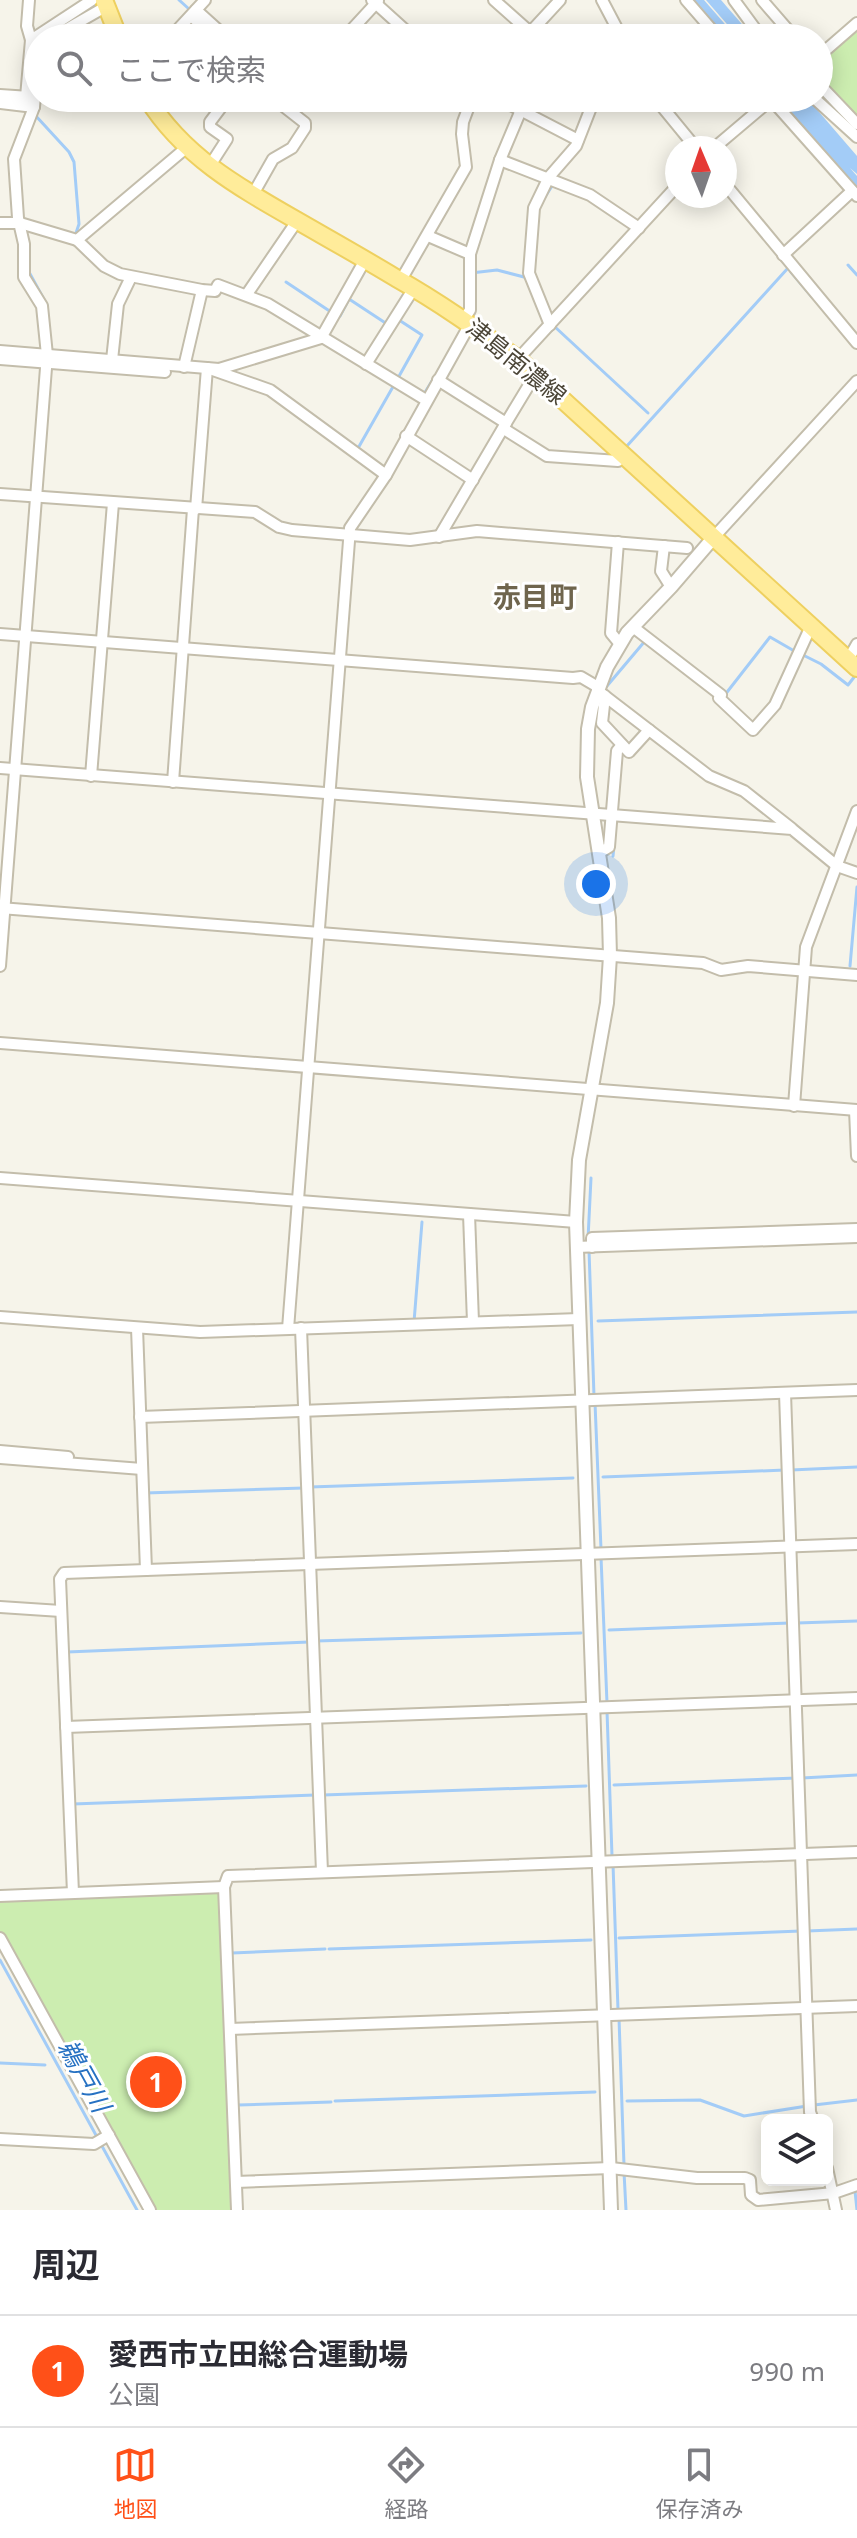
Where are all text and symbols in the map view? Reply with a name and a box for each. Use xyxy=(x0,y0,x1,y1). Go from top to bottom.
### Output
search box xyxy=(24,24,833,112)
icon: search xyxy=(52,46,96,90)
text: ここで検索 xyxy=(116,49,266,90)
north arrow xyxy=(665,136,737,208)
street label: 津島南濃線 xyxy=(460,310,574,411)
district label: 赤目町 xyxy=(493,577,577,615)
your location xyxy=(576,864,616,904)
water label: 鵜戸川 xyxy=(50,2033,121,2121)
pin: 1 xyxy=(130,2052,182,2112)
map controls xyxy=(761,2114,833,2186)
button: layers xyxy=(761,2114,833,2186)
text: 周辺 xyxy=(32,2241,100,2287)
text: 愛西市立田総合運動場 xyxy=(108,2333,408,2374)
text: 1 xyxy=(51,2353,65,2389)
text: 990 m xyxy=(749,2353,825,2389)
text: 公園 xyxy=(108,2376,160,2412)
tab: 地図 xyxy=(113,2443,158,2523)
tab: 経路 xyxy=(384,2443,429,2523)
tab: 保存済み xyxy=(655,2443,744,2523)

